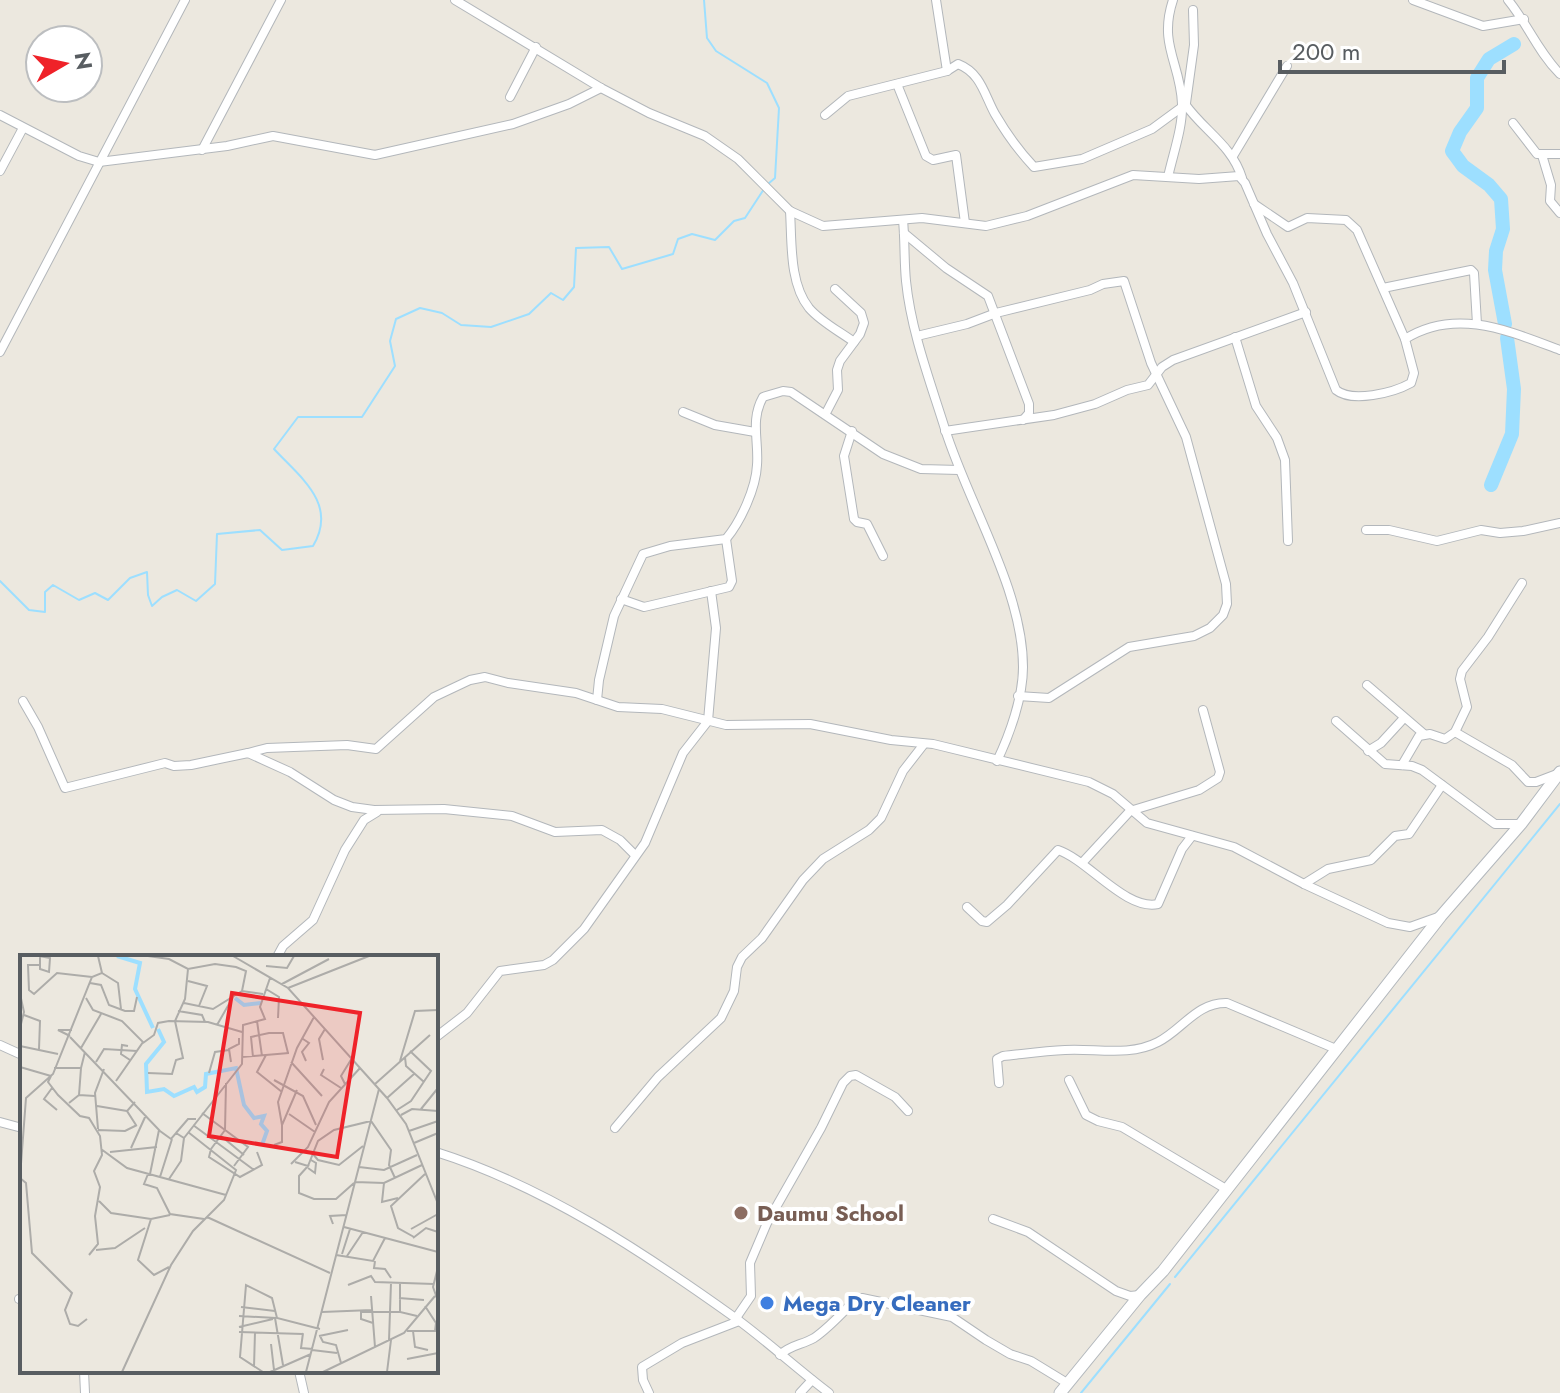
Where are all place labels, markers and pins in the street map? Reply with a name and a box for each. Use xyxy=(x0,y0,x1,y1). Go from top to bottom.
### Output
place label: Daumu School xyxy=(757,1197,904,1229)
marker: Daumu School xyxy=(732,1204,750,1222)
place label: Mega Dry Cleaner xyxy=(783,1287,971,1319)
marker: Mega Dry Cleaner xyxy=(758,1294,776,1312)

